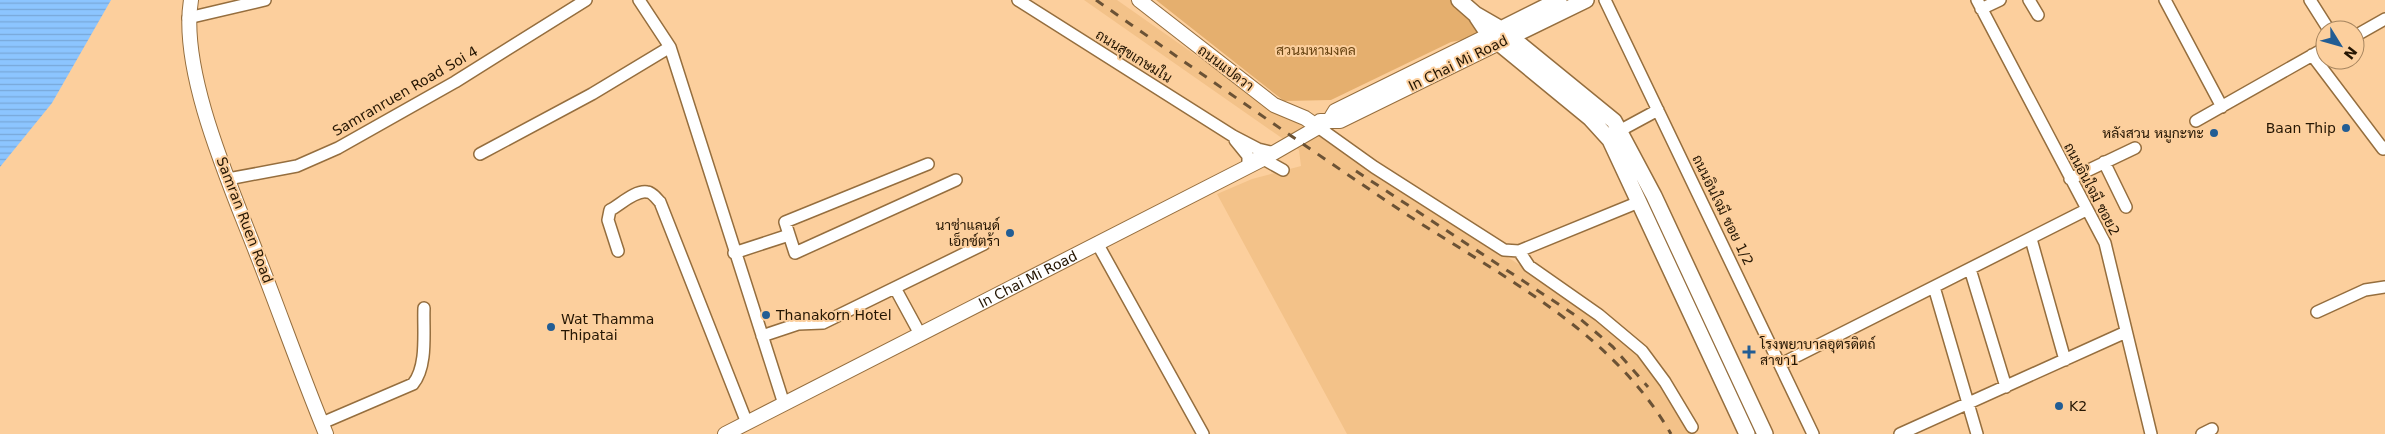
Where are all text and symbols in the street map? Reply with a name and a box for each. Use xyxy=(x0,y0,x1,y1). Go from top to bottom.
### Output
north arrow xyxy=(2315,20,2365,70)
street label: ถนนสุขเกษมใน xyxy=(1092,26,1175,88)
street label: In Chai Mi Road xyxy=(1406,32,1510,94)
street label: ถนนแปดวา xyxy=(1195,42,1257,94)
park label: สวนมหามงคล xyxy=(1276,42,1356,58)
street label: Samranruen Road Soi 4 xyxy=(329,43,481,139)
text: N xyxy=(2340,43,2360,62)
place label: Baan Thip xyxy=(2266,120,2336,136)
marker: Baan Thip xyxy=(2340,122,2352,134)
place label: หลังสวน หมูกะทะ xyxy=(2102,125,2204,143)
marker: หลังสวน หมูกะทะ xyxy=(2208,127,2220,139)
street label: ถนนอินใจมี ซอย2 xyxy=(2061,139,2124,238)
street label: ถนนอินใจมี ซอย 1/2 xyxy=(1689,152,1758,268)
street label: Samran Ruen Road xyxy=(214,155,276,285)
place label: นาซ่าแลนด์ เอ็กซ์ตร้า xyxy=(935,216,1000,249)
marker: นาซ่าแลนด์ เอ็กซ์ตร้า xyxy=(1004,227,1016,239)
street label: In Chai Mi Road xyxy=(976,247,1080,311)
place label: Thanakorn Hotel xyxy=(775,307,892,323)
marker: Thanakorn Hotel xyxy=(760,309,772,321)
place label: Wat Thamma Thipatai xyxy=(560,311,654,343)
marker: Wat Thamma Thipatai xyxy=(545,321,557,333)
place label: โรงพยาบาลอุตรดิตถ์ สาขา1 xyxy=(1759,335,1876,368)
marker: โรงพยาบาลอุตรดิตถ์ สาขา1 xyxy=(1742,345,1756,359)
place label: K2 xyxy=(2069,398,2087,414)
marker: K2 xyxy=(2053,400,2065,412)

